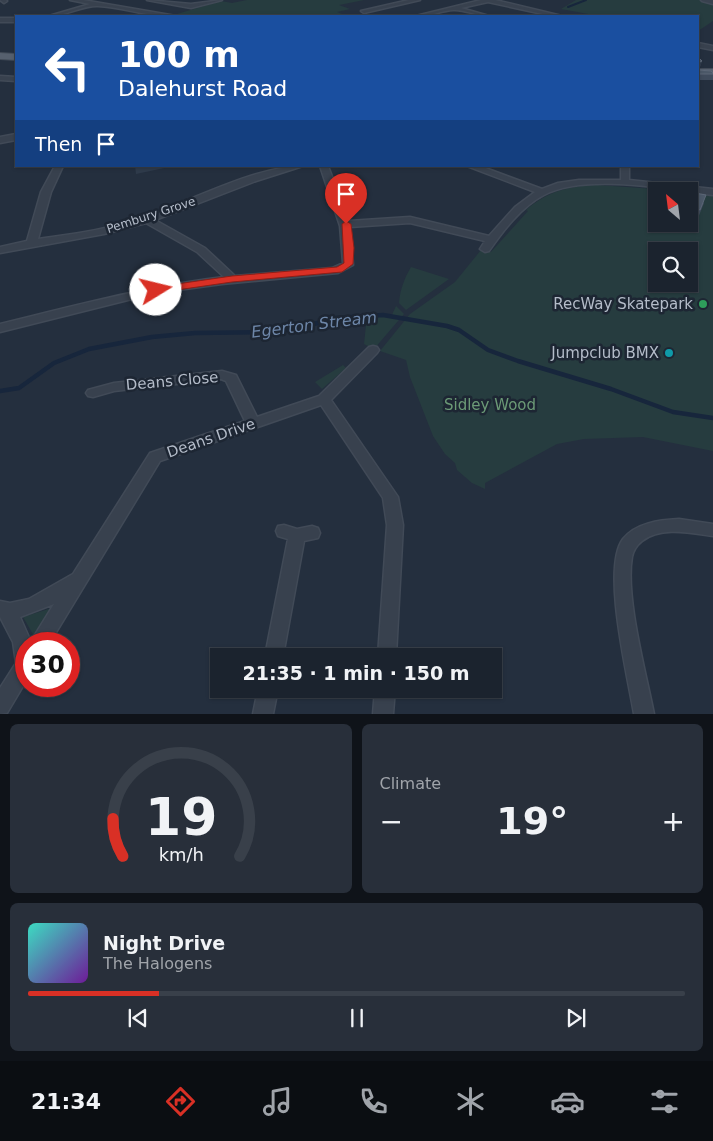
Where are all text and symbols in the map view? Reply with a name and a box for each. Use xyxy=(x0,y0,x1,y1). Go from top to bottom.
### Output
icon: left xyxy=(35,35,100,100)
text: 100 m xyxy=(118,35,240,75)
text: Dalehurst Road xyxy=(118,76,287,101)
icon: arrive xyxy=(92,130,120,158)
text: Then xyxy=(35,133,82,155)
pin xyxy=(325,173,367,224)
icon: arrive xyxy=(332,180,360,208)
north arrow xyxy=(648,182,698,232)
map controls xyxy=(648,182,698,292)
street label: Pembury Grove xyxy=(105,194,197,236)
button: search xyxy=(648,242,698,292)
position arrow xyxy=(129,263,181,315)
place label: RecWay Skatepark xyxy=(553,295,693,313)
marker: RecWay Skatepark xyxy=(697,298,709,310)
water label: Egerton Stream xyxy=(250,307,378,342)
place label: Jumpclub BMX xyxy=(550,344,659,362)
marker: Jumpclub BMX xyxy=(663,347,675,359)
street label: Deans Close xyxy=(125,368,219,394)
park label: Sidley Wood xyxy=(444,396,536,414)
street label: Deans Drive xyxy=(165,415,257,461)
speed limit sign: 30 xyxy=(15,632,80,697)
text: 21:35 · 1 min · 150 m xyxy=(242,662,470,684)
text: Climate xyxy=(380,774,441,793)
text: 19 xyxy=(145,787,217,847)
text: 19° xyxy=(496,799,568,843)
text: − xyxy=(380,805,403,838)
text: + xyxy=(662,805,685,838)
text: km/h xyxy=(158,844,203,865)
text: Night Drive xyxy=(103,932,225,954)
text: The Halogens xyxy=(103,954,212,973)
icon: previous xyxy=(124,1004,152,1032)
icon: pause xyxy=(343,1004,371,1032)
icon: next xyxy=(562,1004,590,1032)
icon: directions xyxy=(163,1084,198,1119)
icon: music xyxy=(260,1084,295,1119)
icon: phone xyxy=(356,1084,391,1119)
icon: climate xyxy=(453,1084,488,1119)
icon: car xyxy=(550,1084,585,1119)
icon: filters xyxy=(647,1084,682,1119)
text: 21:34 xyxy=(31,1089,101,1114)

